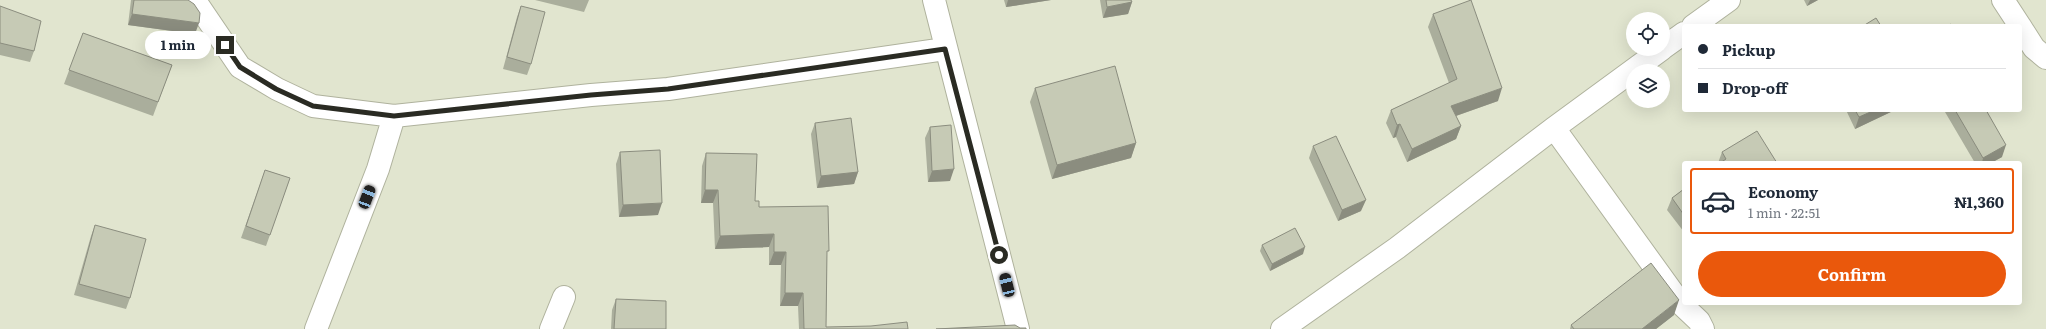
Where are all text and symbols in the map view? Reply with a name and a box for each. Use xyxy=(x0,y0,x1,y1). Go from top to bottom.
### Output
map controls xyxy=(1626,12,1670,108)
button: locate xyxy=(1626,12,1670,56)
callout: 1 min xyxy=(145,31,211,59)
text: 1 min xyxy=(161,35,195,54)
route end xyxy=(216,36,234,54)
text: Pickup xyxy=(1722,38,1775,61)
button: layers xyxy=(1626,64,1670,108)
text: Drop-off xyxy=(1722,76,1787,99)
text: Economy xyxy=(1748,180,1818,203)
icon: car xyxy=(1700,183,1736,219)
car xyxy=(357,184,377,210)
text: ₦1,360 xyxy=(1954,190,2004,213)
text: 1 min · 22:51 xyxy=(1748,203,1820,222)
route start xyxy=(990,246,1008,264)
button: Confirm xyxy=(1698,251,2006,297)
car xyxy=(998,272,1016,298)

